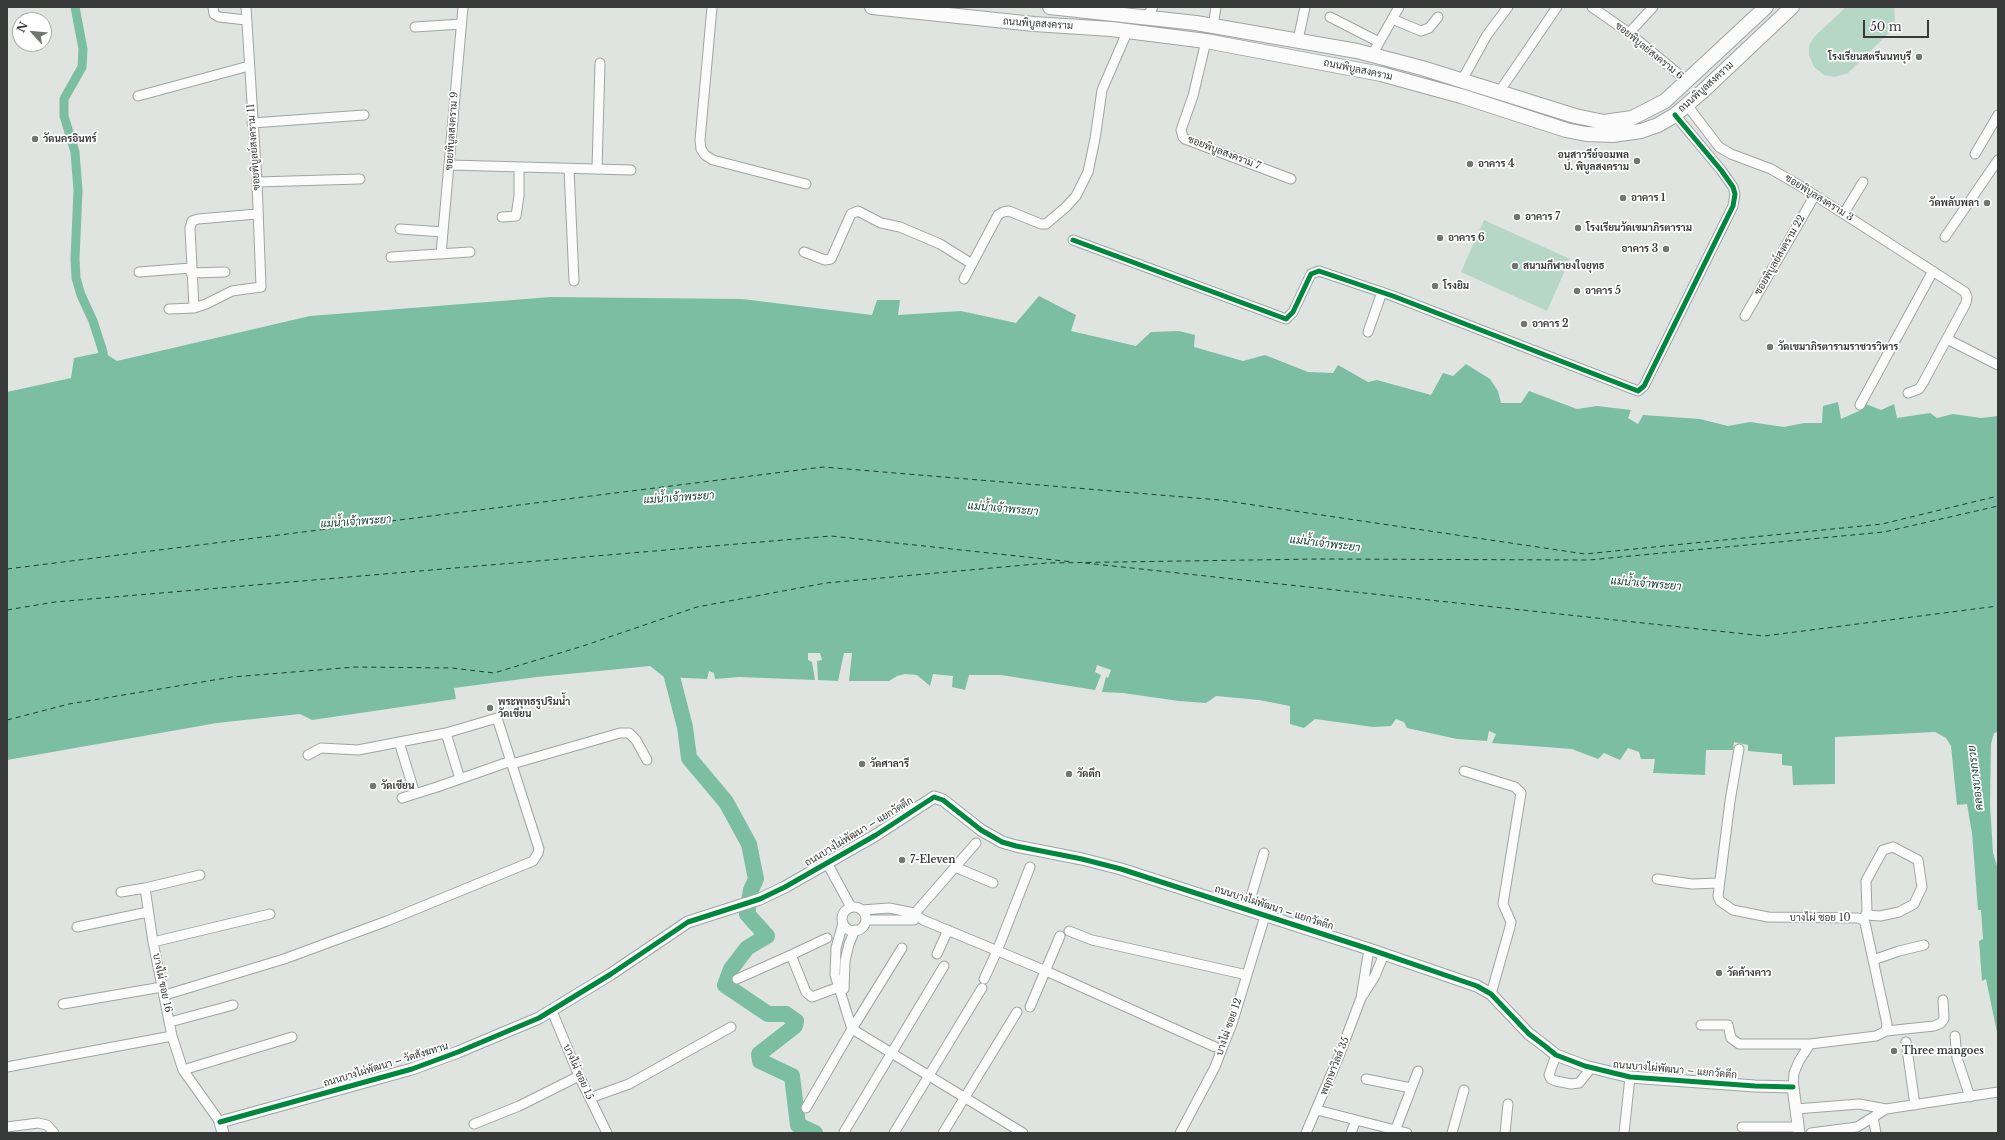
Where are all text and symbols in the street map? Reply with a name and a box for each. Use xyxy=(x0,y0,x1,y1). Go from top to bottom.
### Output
north arrow xyxy=(12,12,52,52)
scale bar xyxy=(1865,12,1931,38)
street label: ถนนพิบูลสงคราม xyxy=(1003,16,1073,32)
text: N xyxy=(14,19,31,35)
text: 50 m xyxy=(1870,19,1902,34)
street label: ซอยพิบูลย์สงคราม 6 xyxy=(1612,20,1686,82)
place label: โรงเรียนสตรีนนทบุรี xyxy=(1828,51,1911,63)
marker: โรงเรียนสตรีนนทบุรี xyxy=(1914,52,1924,62)
street label: ถนนพิบูลสงคราม xyxy=(1322,57,1394,83)
street label: ถนนพิบูลสงคราม xyxy=(1676,59,1736,115)
street label: ซอยพิบูลสงคราม 9 xyxy=(443,91,461,171)
street label: ซอยพิบูลย์สงคราม 11 xyxy=(245,103,263,191)
place label: วัดนครอินทร์ xyxy=(43,133,96,145)
marker: วัดนครอินทร์ xyxy=(30,134,40,144)
street label: ซอยพิบูลสงคราม 7 xyxy=(1186,134,1262,172)
place label: อนุสาวรีย์จอมพล ป. พิบูลสงคราม xyxy=(1558,149,1629,172)
marker: อนุสาวรีย์จอมพล ป. พิบูลสงคราม xyxy=(1632,156,1642,166)
place label: อาคาร 4 xyxy=(1478,158,1515,170)
marker: อาคาร 4 xyxy=(1465,159,1475,169)
street label: ซอยพิบูลสงคราม 3 xyxy=(1783,172,1855,224)
place label: อาคาร 1 xyxy=(1631,192,1665,204)
marker: อาคาร 1 xyxy=(1618,193,1628,203)
place label: วัดพลับพลา xyxy=(1929,197,1979,209)
marker: วัดพลับพลา xyxy=(1982,198,1992,208)
place label: อาคาร 7 xyxy=(1525,211,1560,223)
marker: อาคาร 7 xyxy=(1512,212,1522,222)
street label: ซอยพิบูลย์สงคราม 22 xyxy=(1752,213,1808,297)
place label: โรงเรียนวัดเขมาภิรตาราม xyxy=(1586,222,1692,234)
marker: โรงเรียนวัดเขมาภิรตาราม xyxy=(1573,223,1583,233)
place label: อาคาร 6 xyxy=(1448,232,1485,244)
marker: อาคาร 6 xyxy=(1435,233,1445,243)
place label: อาคาร 3 xyxy=(1622,243,1658,255)
marker: อาคาร 3 xyxy=(1661,244,1671,254)
place label: สนามกีฬายงใจยุทธ xyxy=(1523,260,1604,272)
marker: สนามกีฬายงใจยุทธ xyxy=(1510,261,1520,271)
place label: โรงยิม xyxy=(1443,280,1469,292)
marker: โรงยิม xyxy=(1430,281,1440,291)
place label: อาคาร 5 xyxy=(1585,285,1621,297)
marker: อาคาร 5 xyxy=(1572,286,1582,296)
place label: อาคาร 2 xyxy=(1532,318,1569,330)
marker: อาคาร 2 xyxy=(1519,319,1529,329)
place label: วัดเขมาภิรตารามราชวรวิหาร xyxy=(1778,341,1898,353)
marker: วัดเขมาภิรตารามราชวรวิหาร xyxy=(1765,342,1775,352)
water label: แม่น้ำเจ้าพระยา xyxy=(643,489,715,507)
water label: แม่น้ำเจ้าพระยา xyxy=(967,499,1039,519)
water label: แม่น้ำเจ้าพระยา xyxy=(320,513,392,531)
water label: แม่น้ำเจ้าพระยา xyxy=(1289,533,1361,555)
water label: แม่น้ำเจ้าพระยา xyxy=(1610,574,1682,594)
place label: พระพุทธรูปริมน้ำ วัดเขียน xyxy=(498,696,570,720)
marker: พระพุทธรูปริมน้ำ วัดเขียน xyxy=(485,703,495,713)
water label: คลองบางกรวย xyxy=(1965,745,1987,811)
place label: วัดศาลารี xyxy=(870,758,909,770)
marker: วัดศาลารี xyxy=(857,759,867,769)
place label: วัดตึก xyxy=(1077,768,1101,780)
marker: วัดตึก xyxy=(1064,769,1074,779)
place label: วัดเขียน xyxy=(381,780,414,792)
marker: วัดเขียน xyxy=(368,781,378,791)
street label: ถนนบางไผ่พัฒนา – แยกวัดตึก xyxy=(803,795,915,869)
place label: 7-Eleven xyxy=(910,854,955,866)
marker: 7-Eleven xyxy=(897,855,907,865)
street label: ถนนบางไผ่พัฒนา – แยกวัดตึก xyxy=(1213,883,1335,933)
street label: บางไผ่ ซอย 10 xyxy=(1789,912,1851,924)
street label: บางไผ่ ซอย 16 xyxy=(150,952,174,1014)
place label: วัดค้างคาว xyxy=(1727,967,1771,979)
marker: วัดค้างคาว xyxy=(1714,968,1724,978)
street label: บางไผ่ ซอย 12 xyxy=(1214,997,1244,1057)
street label: พฤกษาวิลล์ 35 xyxy=(1318,1035,1352,1097)
street label: ถนนบางไผ่พัฒนา – วัดสังฆทาน xyxy=(322,1040,450,1090)
street label: บางไผ่ ซอย 15 xyxy=(560,1042,596,1102)
place label: Three mangoes xyxy=(1902,1045,1984,1057)
marker: Three mangoes xyxy=(1889,1046,1899,1056)
street label: ถนนบางไผ่พัฒนา – แยกวัดตึก xyxy=(1613,1059,1737,1081)

